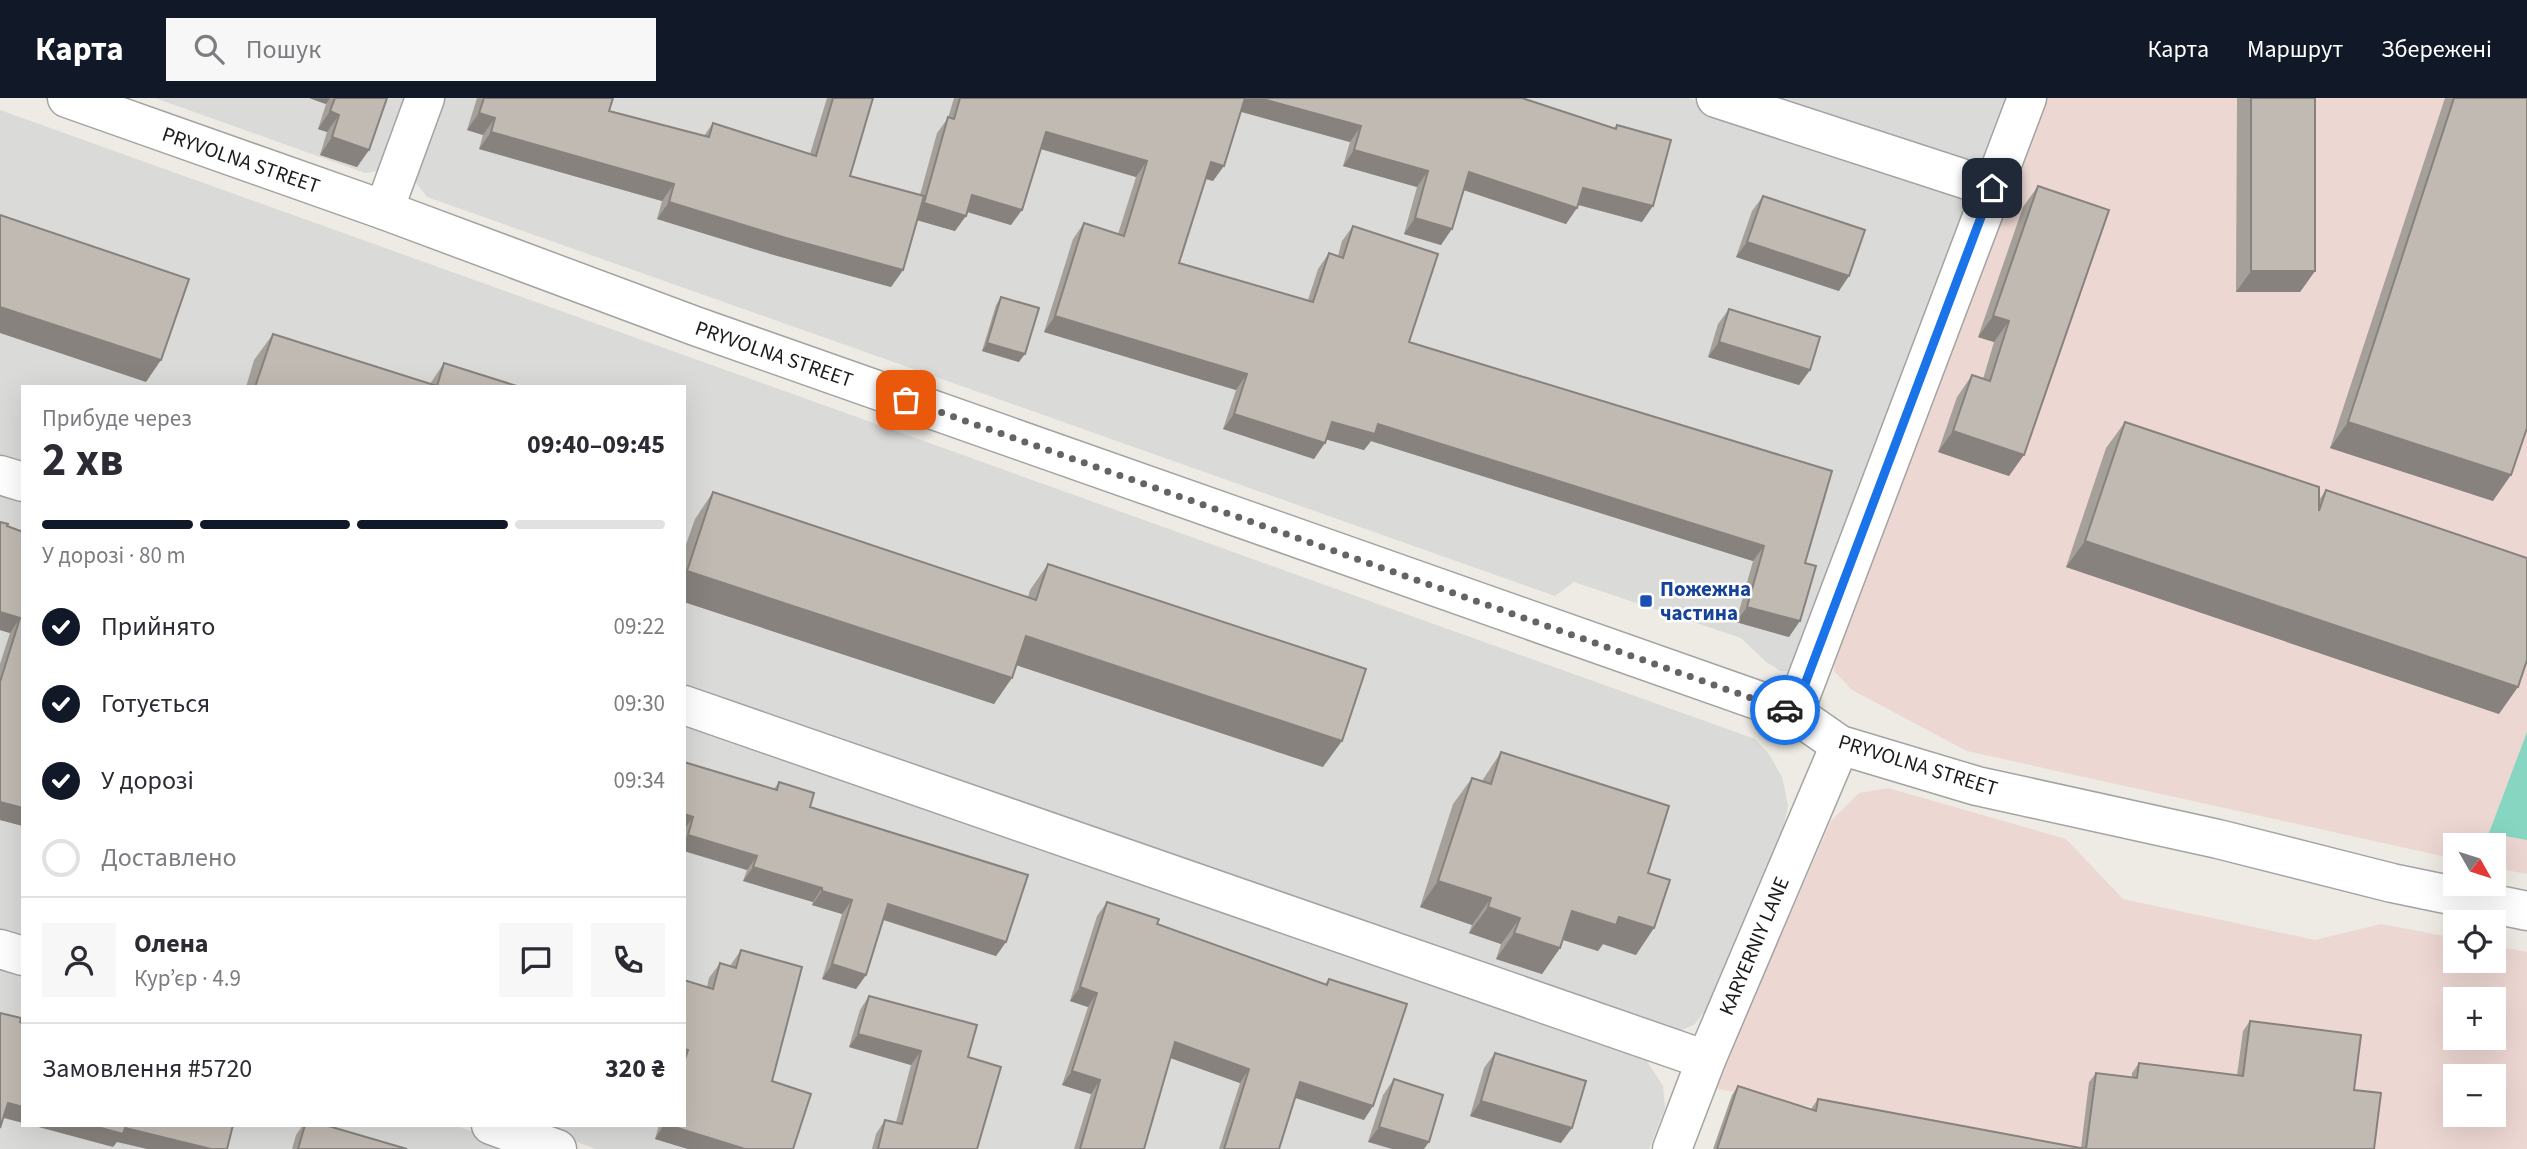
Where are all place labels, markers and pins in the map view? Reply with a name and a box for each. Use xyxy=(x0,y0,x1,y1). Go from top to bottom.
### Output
pin xyxy=(1962,158,2022,218)
pin xyxy=(876,370,936,430)
place label: Пожежна частина xyxy=(1660,574,1751,628)
marker: Пожежна частина xyxy=(1638,593,1654,609)

